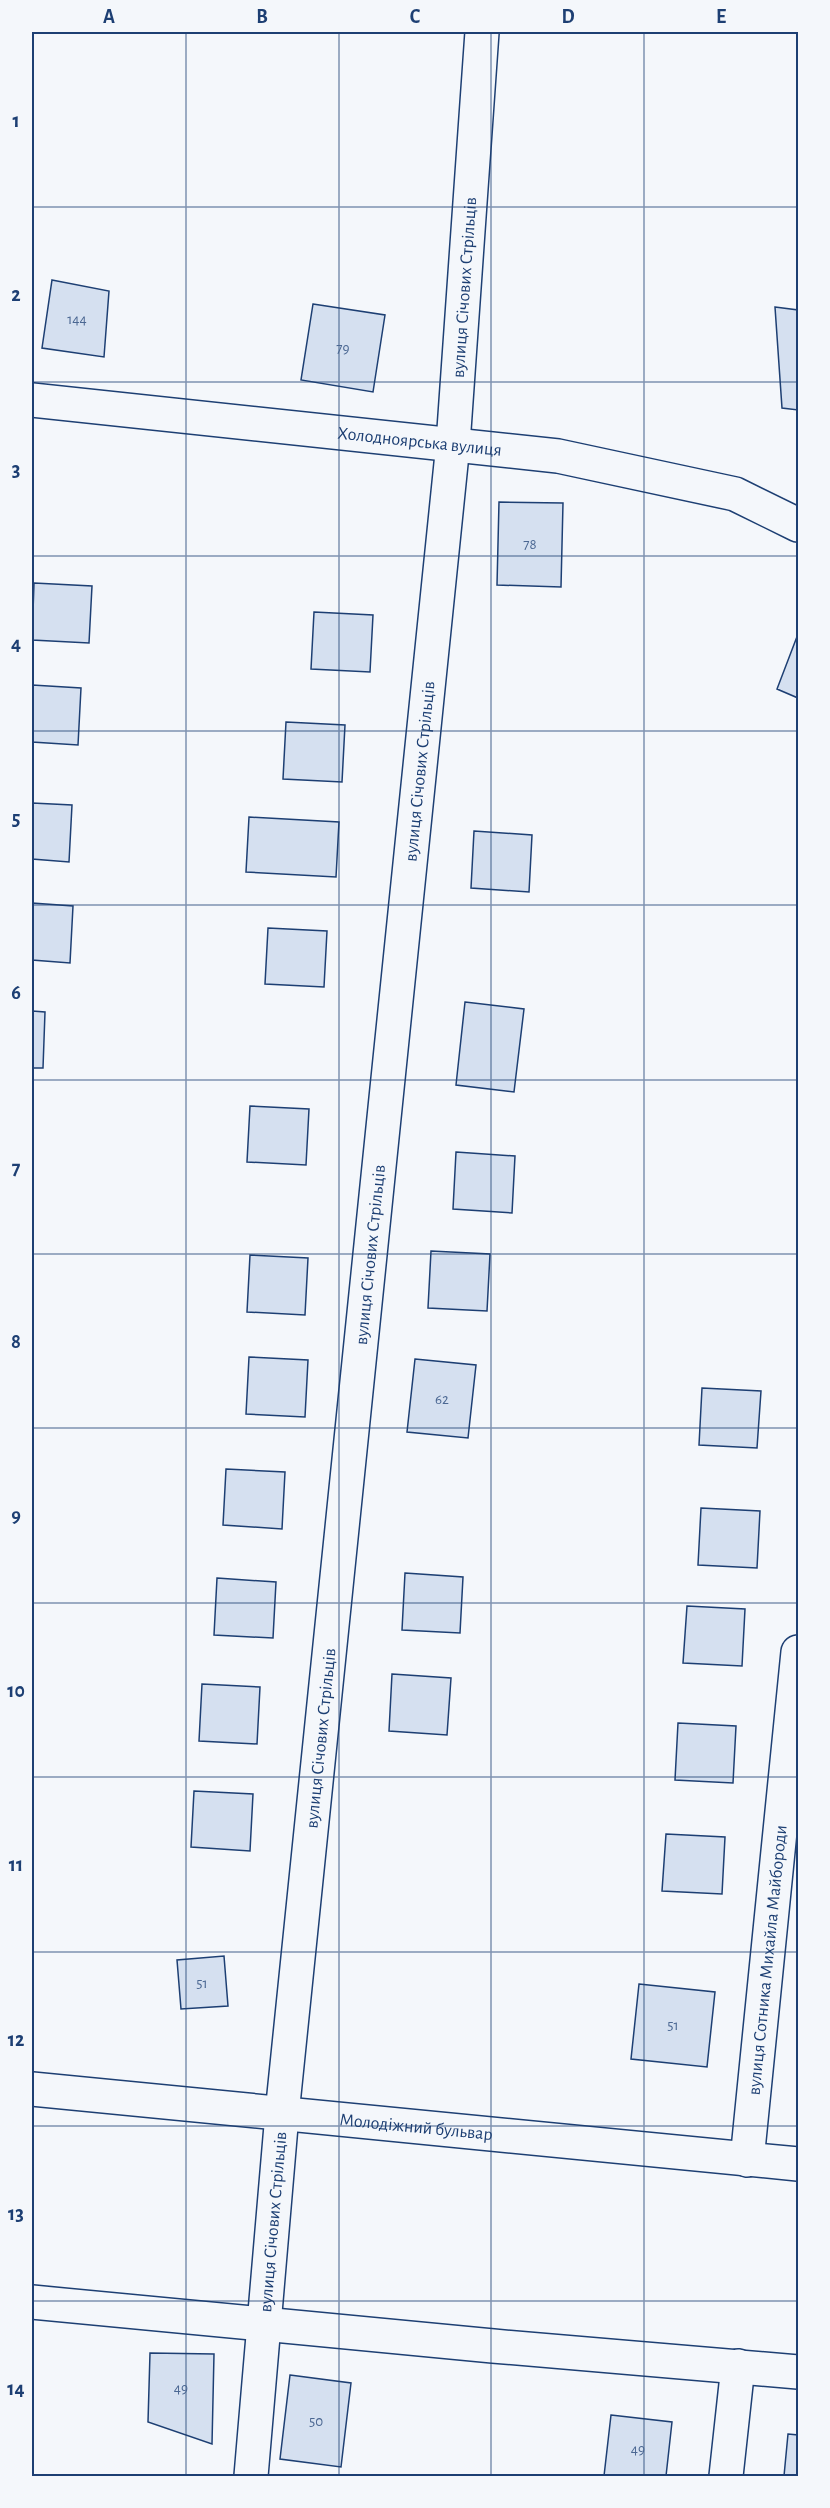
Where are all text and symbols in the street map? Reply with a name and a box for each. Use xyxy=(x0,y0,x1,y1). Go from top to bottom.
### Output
text: A xyxy=(103,7,115,27)
text: B xyxy=(256,7,268,27)
text: C xyxy=(410,7,421,27)
text: D xyxy=(561,7,575,27)
text: E xyxy=(716,7,726,27)
text: 1 xyxy=(12,111,20,131)
street label: вулиця Січових Стрільців xyxy=(450,196,480,379)
text: 2 xyxy=(11,285,21,305)
house number: 144 xyxy=(67,312,87,327)
house number: 79 xyxy=(336,341,350,356)
street label: Холодноярська вулиця xyxy=(337,425,503,460)
text: 3 xyxy=(12,460,20,480)
house number: 78 xyxy=(523,537,537,552)
text: 4 xyxy=(11,634,21,654)
street label: вулиця Січових Стрільців xyxy=(402,680,439,863)
text: 5 xyxy=(12,809,20,829)
text: 6 xyxy=(11,983,21,1003)
text: 7 xyxy=(12,1158,21,1178)
street label: вулиця Січових Стрільців xyxy=(353,1164,389,1346)
text: 8 xyxy=(11,1332,21,1352)
house number: 62 xyxy=(435,1392,449,1407)
text: 9 xyxy=(11,1506,21,1526)
street label: вулиця Січових Стрільців xyxy=(303,1647,340,1829)
text: 10 xyxy=(7,1681,25,1701)
street label: вулиця Сотника Михайла Майбороди xyxy=(746,1824,791,2096)
text: 11 xyxy=(9,1855,23,1875)
house number: 51 xyxy=(196,1976,208,1991)
house number: 51 xyxy=(667,2018,679,2033)
text: 12 xyxy=(8,2030,24,2050)
street label: Молодіжний бульвар xyxy=(339,2111,493,2144)
street label: вулиця Січових Стрільців xyxy=(257,2131,290,2313)
text: 13 xyxy=(8,2204,24,2224)
text: 14 xyxy=(7,2379,25,2399)
house number: 49 xyxy=(174,2381,188,2396)
house number: 50 xyxy=(309,2414,323,2429)
house number: 49 xyxy=(631,2442,645,2457)

